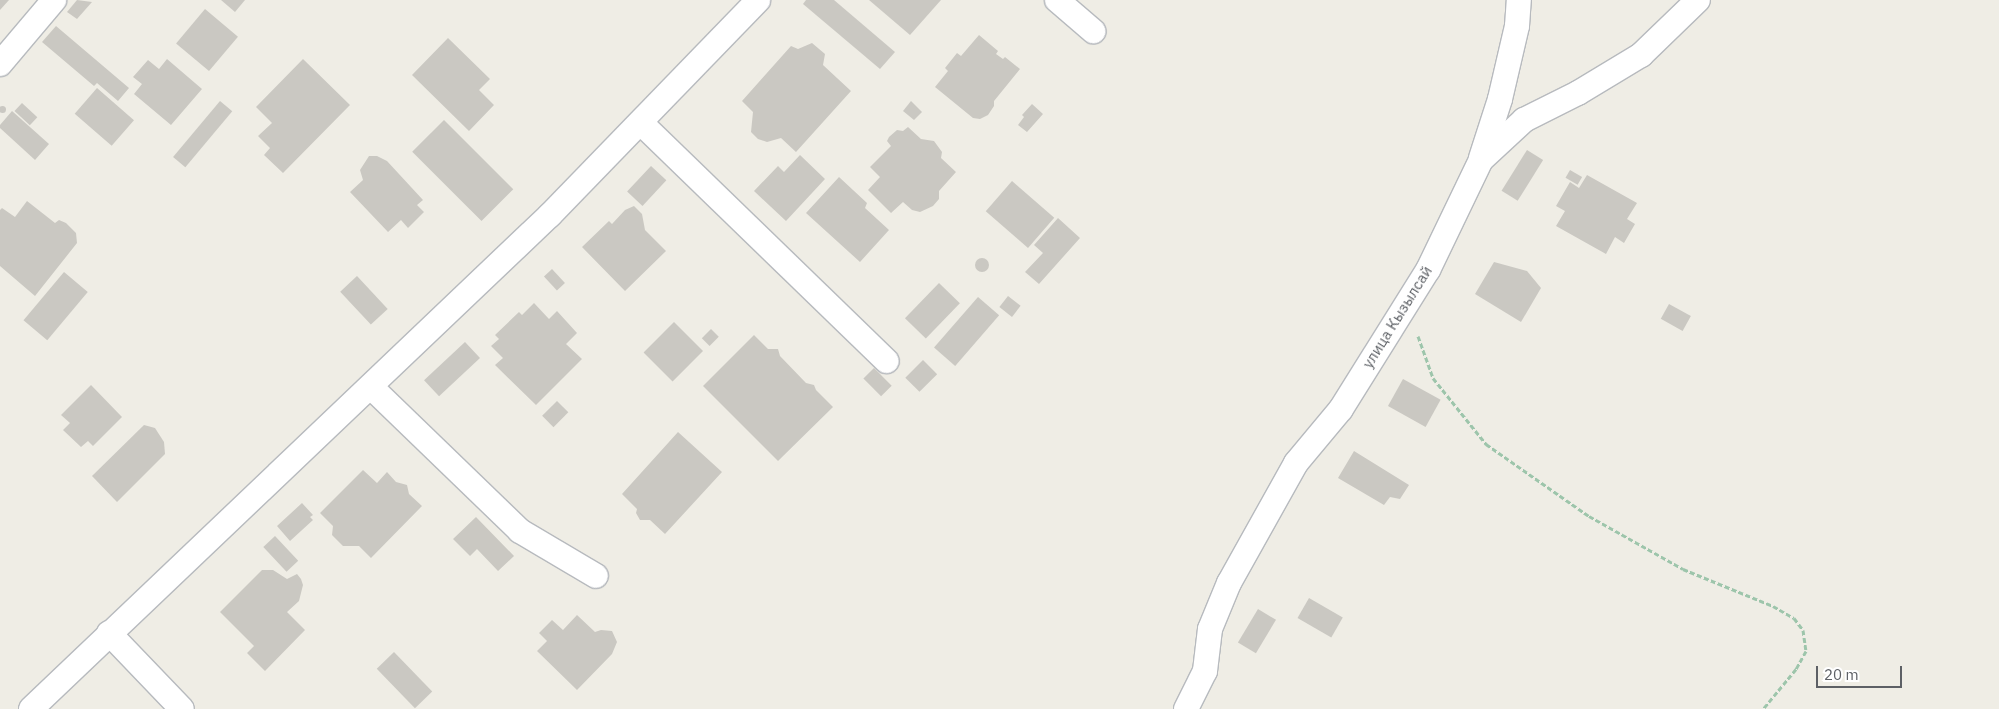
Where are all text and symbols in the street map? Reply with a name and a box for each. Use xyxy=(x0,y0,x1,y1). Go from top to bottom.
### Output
street label: улица Кызылсай xyxy=(1358,263,1436,371)
scale bar xyxy=(1819,656,1905,688)
text: 20 m xyxy=(1824,665,1859,684)

